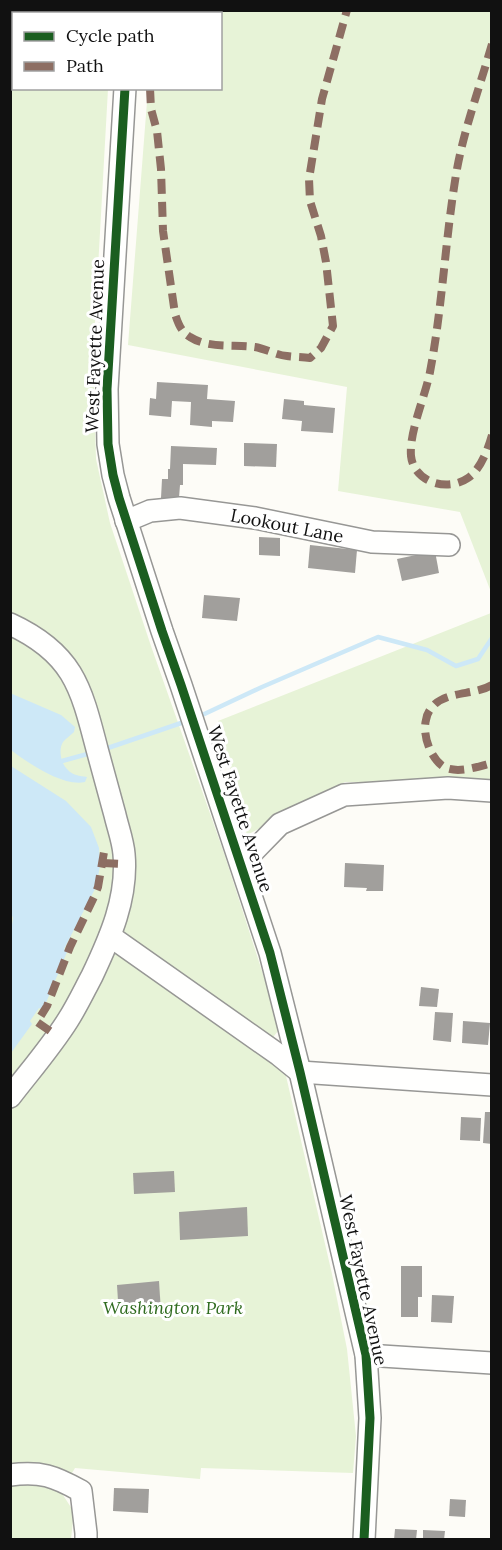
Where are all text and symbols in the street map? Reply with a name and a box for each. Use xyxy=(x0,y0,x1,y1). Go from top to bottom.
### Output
legend xyxy=(12,12,222,90)
text: Cycle path xyxy=(66,24,155,47)
text: Path xyxy=(66,54,104,77)
street label: West Fayette Avenue xyxy=(80,258,109,433)
street label: Lookout Lane xyxy=(229,503,346,548)
street label: West Fayette Avenue xyxy=(203,723,278,895)
street label: West Fayette Avenue xyxy=(334,1192,393,1368)
park label: Washington Park xyxy=(103,1296,243,1319)

